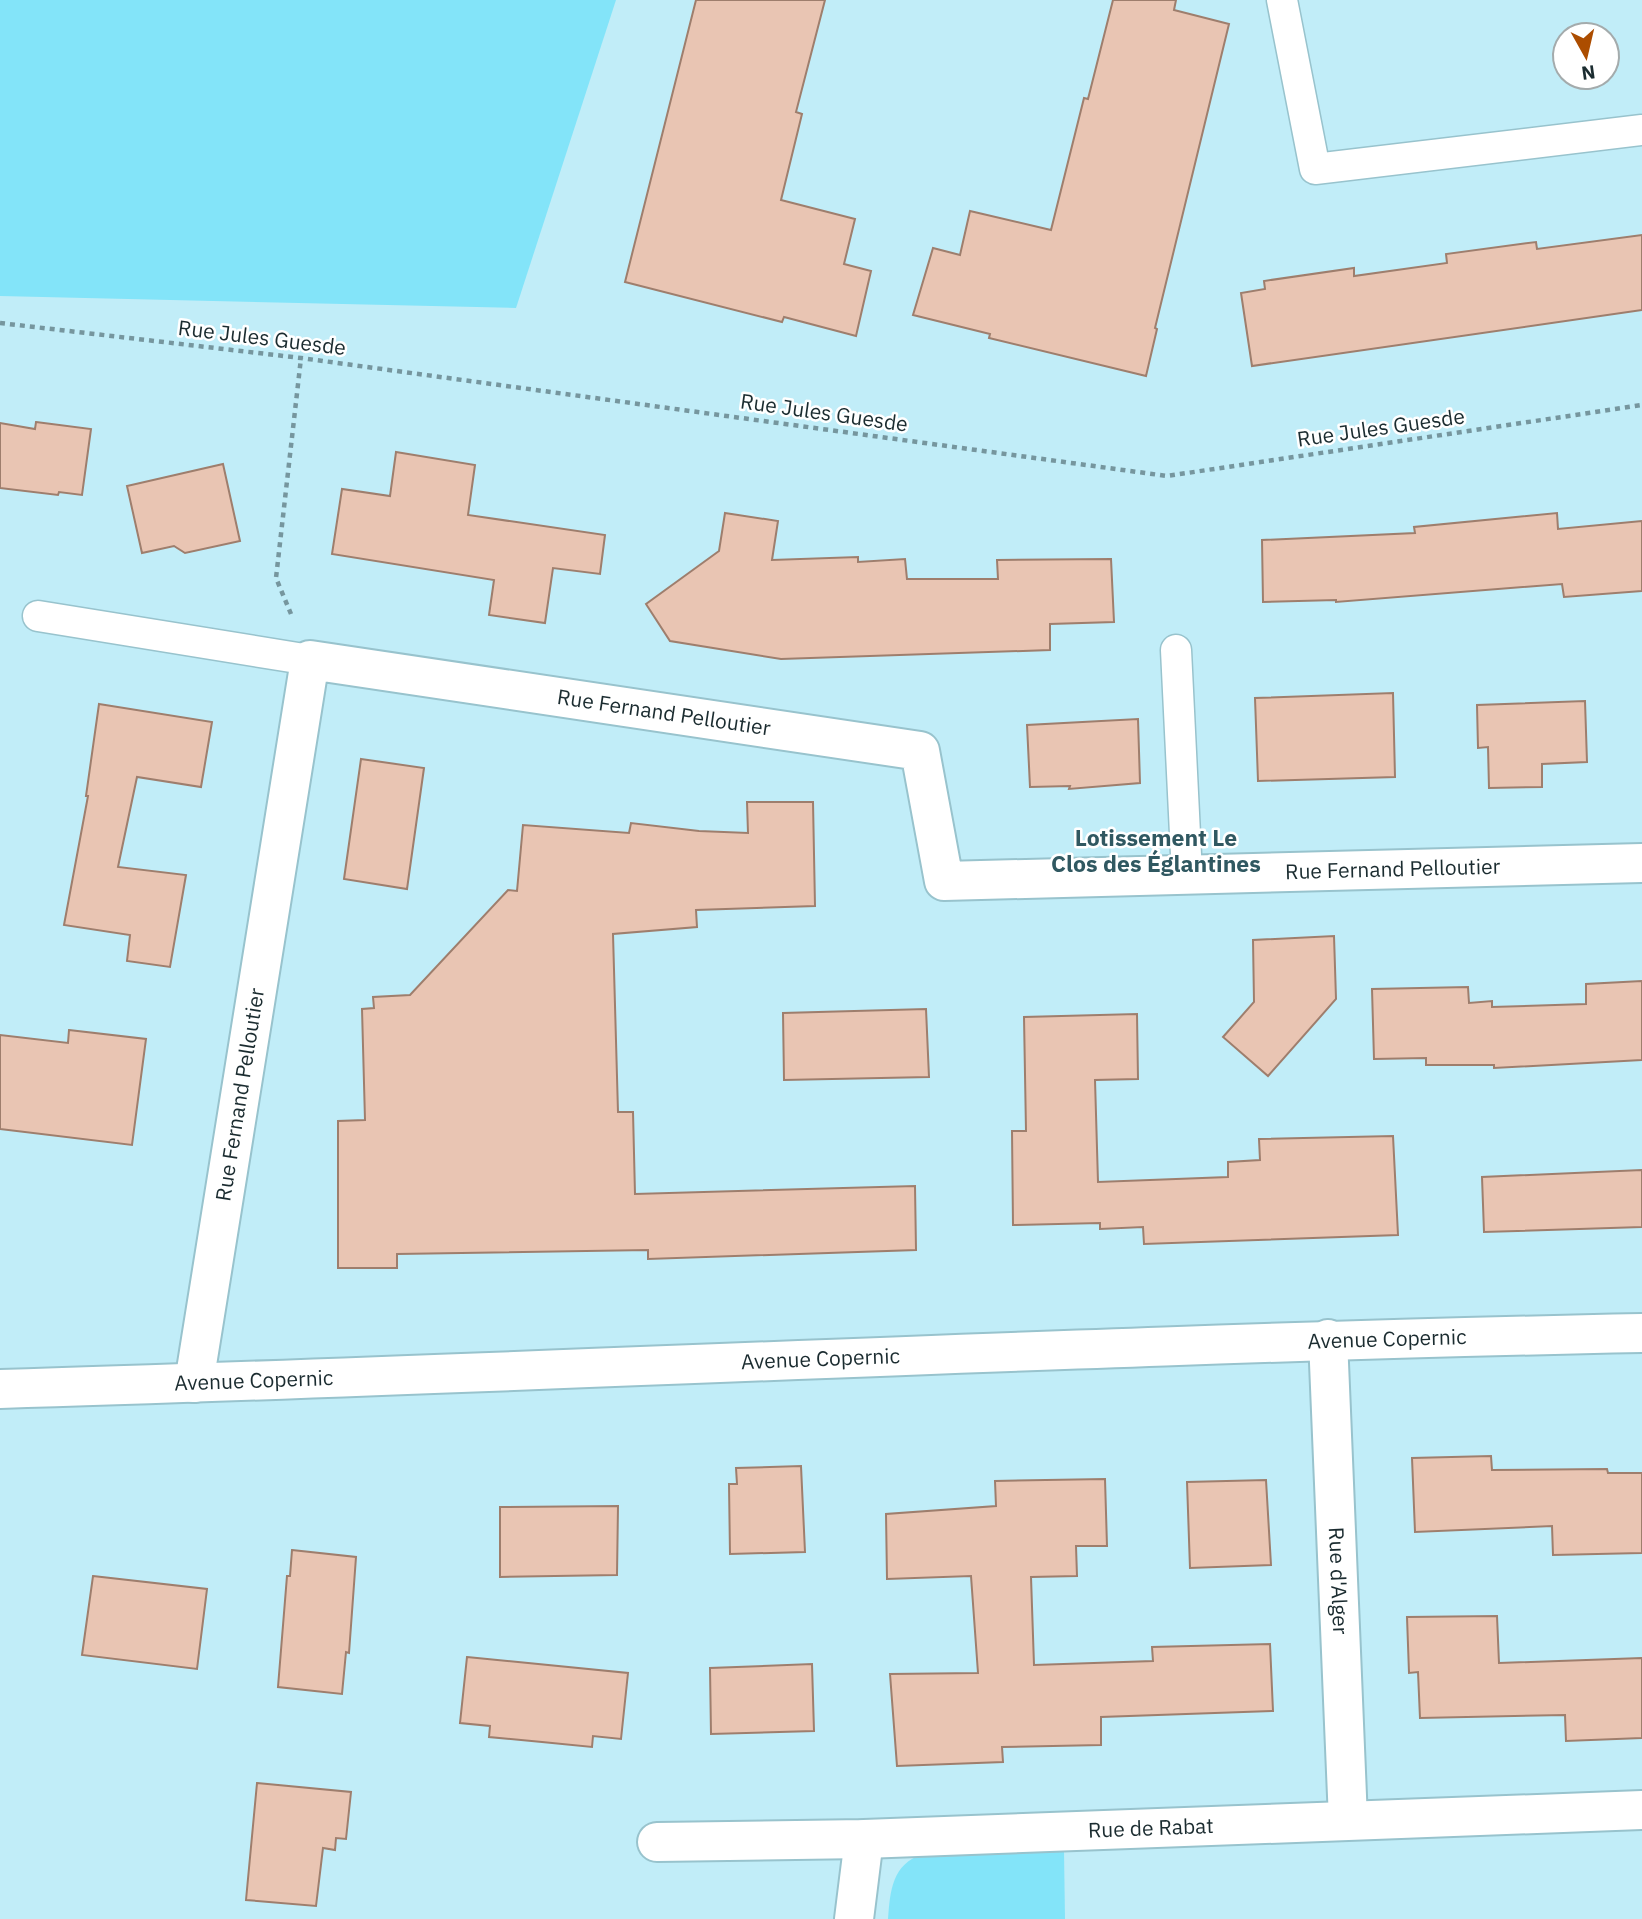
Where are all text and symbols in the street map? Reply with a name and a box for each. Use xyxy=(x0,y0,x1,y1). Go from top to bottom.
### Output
north arrow xyxy=(1551,21,1621,91)
text: N xyxy=(1580,60,1597,86)
street label: Rue Jules Guesde xyxy=(177,313,348,361)
street label: Rue Jules Guesde xyxy=(739,386,910,438)
street label: Rue Jules Guesde xyxy=(1295,401,1466,453)
street label: Rue Fernand Pelloutier xyxy=(555,682,773,742)
district label: Lotissement Le Clos des Églantines xyxy=(1051,822,1261,878)
street label: Rue Fernand Pelloutier xyxy=(1285,852,1501,885)
street label: Rue Fernand Pelloutier xyxy=(208,986,270,1203)
street label: Avenue Copernic xyxy=(1307,1322,1467,1355)
street label: Avenue Copernic xyxy=(740,1341,900,1375)
street label: Avenue Copernic xyxy=(174,1363,334,1396)
street label: Rue d'Alger xyxy=(1323,1526,1355,1635)
street label: Rue de Rabat xyxy=(1087,1811,1214,1844)

